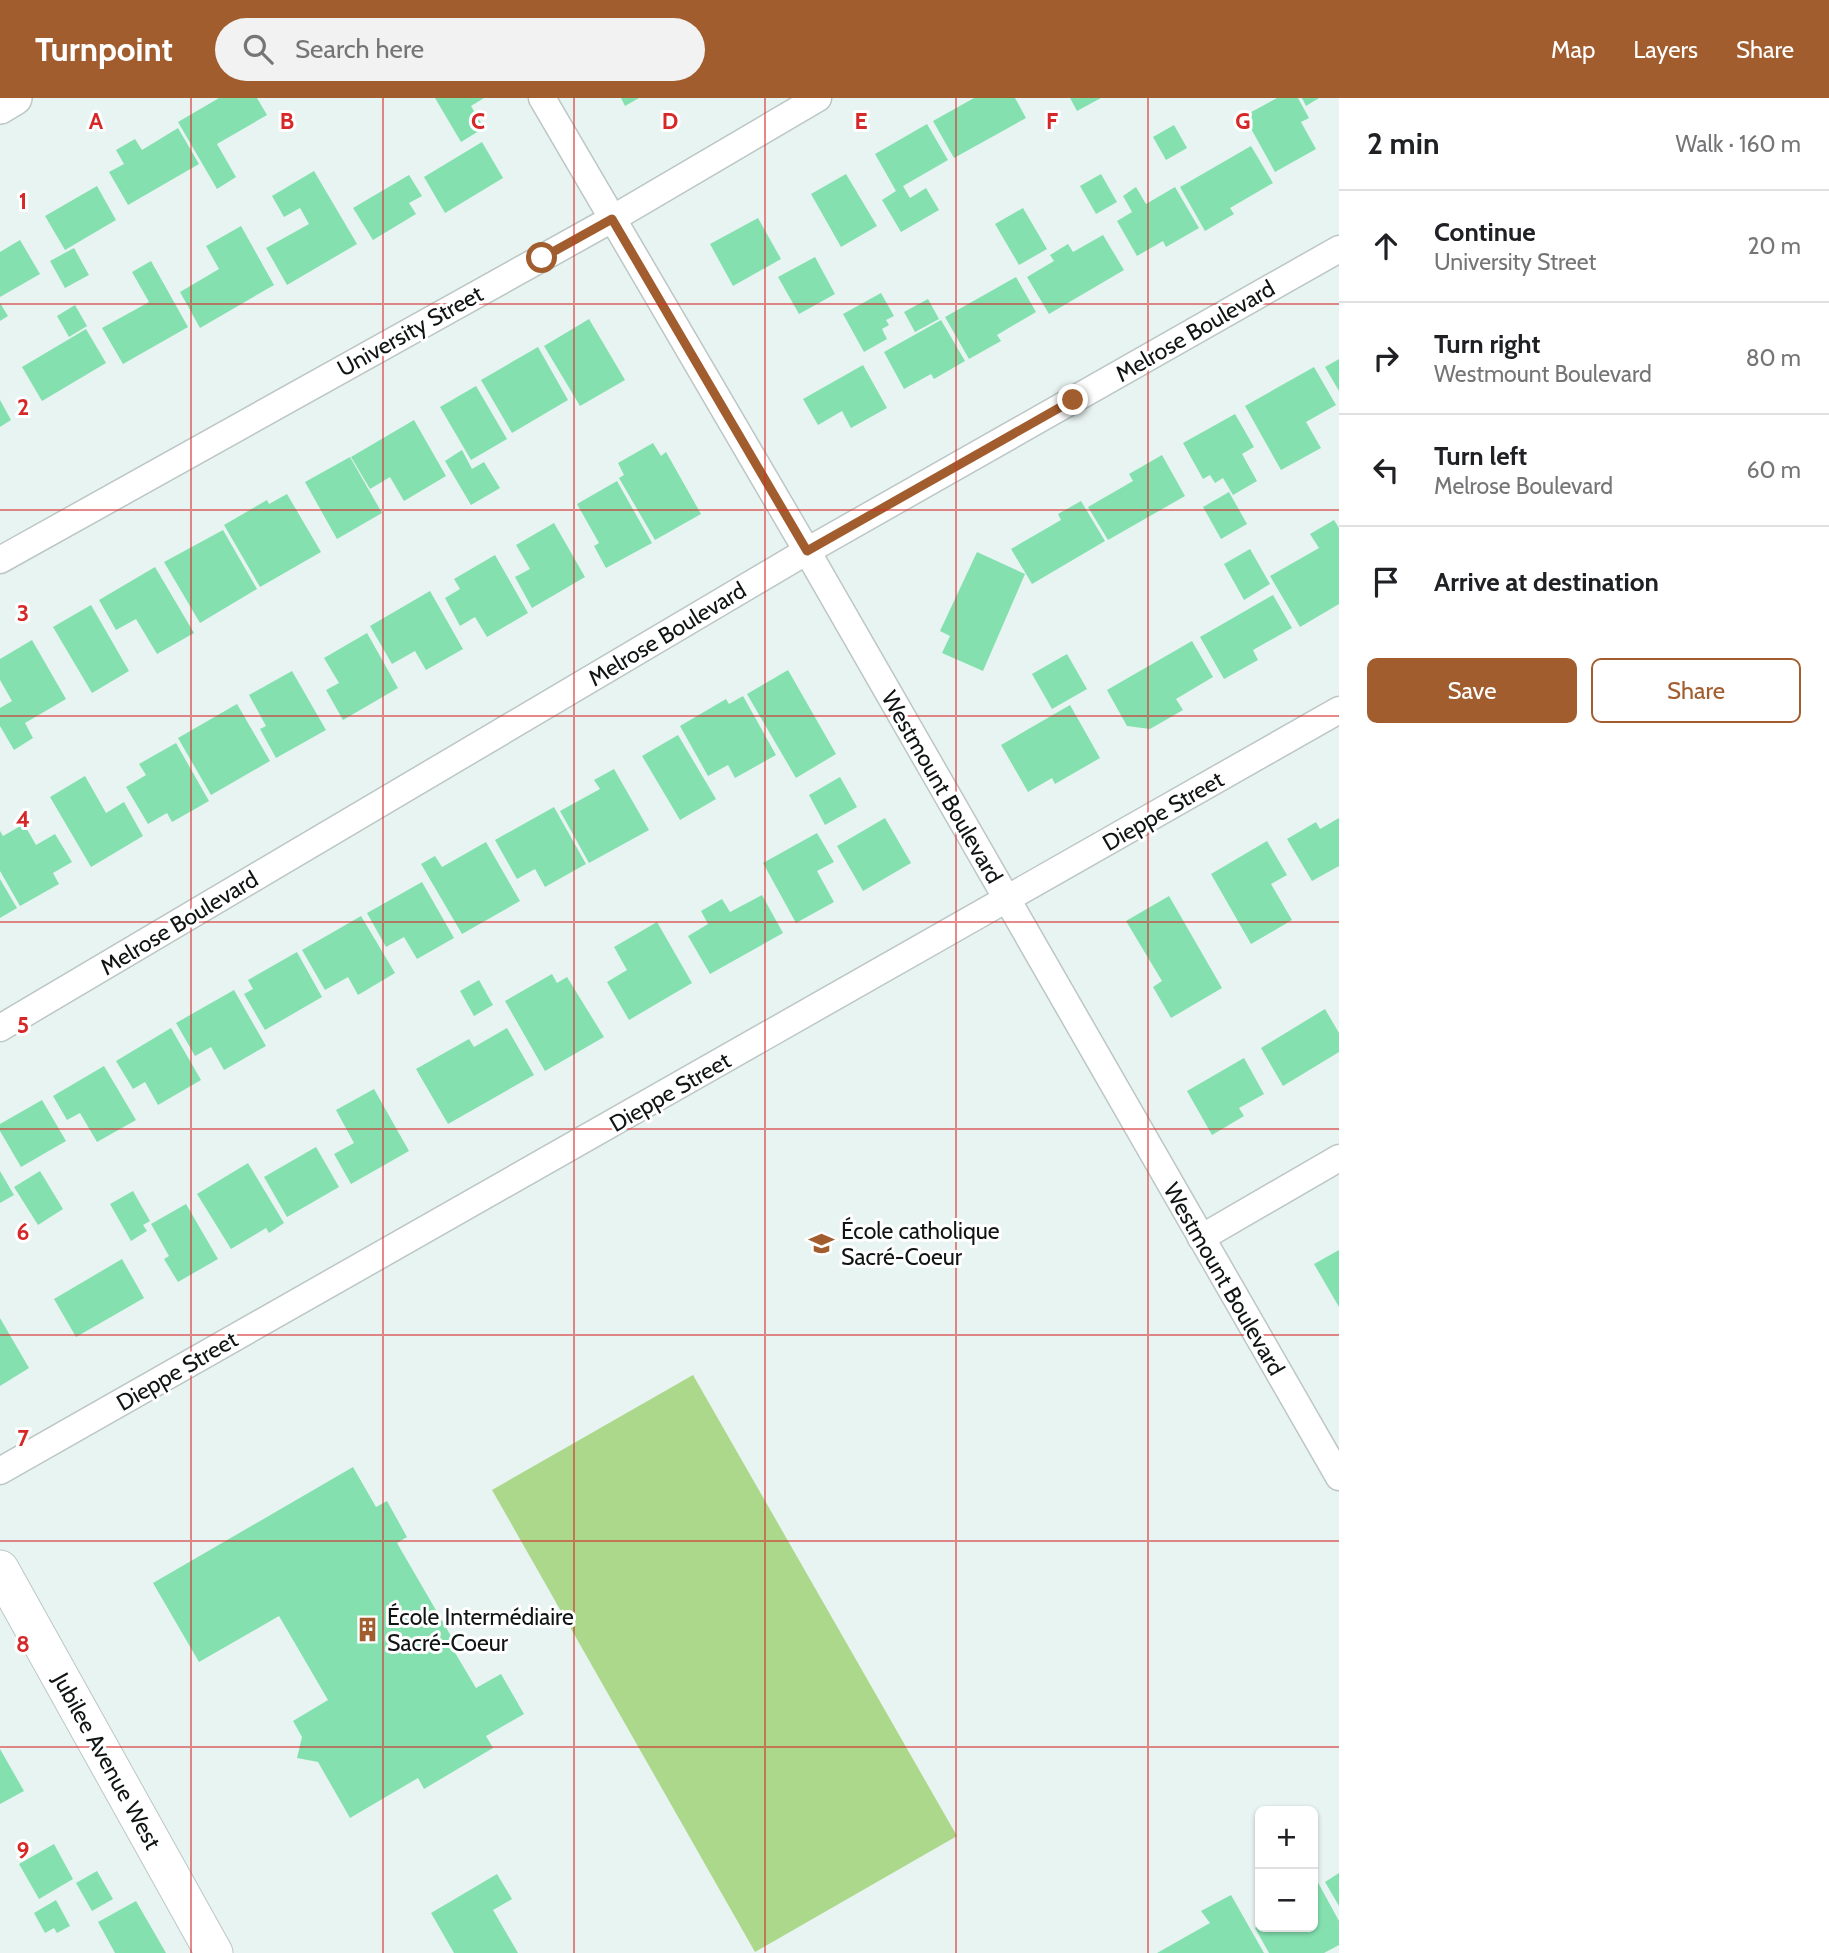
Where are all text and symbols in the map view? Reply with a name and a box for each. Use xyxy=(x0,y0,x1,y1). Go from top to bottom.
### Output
search box xyxy=(215,18,705,81)
text: Turnpoint xyxy=(35,29,173,69)
icon: search xyxy=(239,30,277,68)
text: Search here xyxy=(295,33,424,65)
text: Map xyxy=(1551,35,1595,64)
text: Layers xyxy=(1633,35,1698,64)
text: Share xyxy=(1736,35,1794,64)
text: A xyxy=(89,107,104,135)
text: B xyxy=(280,107,294,135)
text: C xyxy=(471,107,485,135)
text: D xyxy=(662,107,678,135)
text: E xyxy=(854,107,868,135)
text: F xyxy=(1046,107,1058,135)
text: G xyxy=(1235,107,1251,135)
text: 2 min xyxy=(1367,125,1439,162)
text: Walk · 160 m xyxy=(1676,130,1801,158)
text: 1 xyxy=(19,187,27,215)
text: Continue xyxy=(1434,216,1536,248)
icon: ahead xyxy=(1367,227,1405,265)
text: 20 m xyxy=(1748,232,1801,260)
route start xyxy=(526,242,557,273)
text: University Street xyxy=(1434,248,1596,276)
street label: Melrose Boulevard xyxy=(1110,274,1280,388)
street label: University Street xyxy=(332,279,488,383)
text: Turn right xyxy=(1434,328,1540,360)
icon: right xyxy=(1367,339,1405,377)
text: 80 m xyxy=(1746,344,1801,372)
text: Westmount Boulevard xyxy=(1434,360,1652,388)
route end xyxy=(1057,384,1088,415)
text: 2 xyxy=(17,393,29,421)
text: Turn left xyxy=(1434,440,1527,472)
icon: left xyxy=(1367,451,1405,489)
text: 60 m xyxy=(1747,456,1801,484)
text: Melrose Boulevard xyxy=(1434,472,1613,500)
icon: arrive xyxy=(1367,563,1405,601)
text: Arrive at destination xyxy=(1434,566,1659,598)
street label: Melrose Boulevard xyxy=(583,576,751,692)
text: 3 xyxy=(17,599,29,627)
button: Save xyxy=(1367,658,1577,723)
button: Share xyxy=(1591,658,1801,723)
street label: Westmount Boulevard xyxy=(875,686,1009,888)
street label: Dieppe Street xyxy=(1098,765,1229,857)
text: 4 xyxy=(16,805,30,833)
street label: Melrose Boulevard xyxy=(95,865,263,981)
text: 5 xyxy=(17,1011,29,1039)
street label: Dieppe Street xyxy=(605,1046,736,1138)
street label: Westmount Boulevard xyxy=(1157,1178,1291,1380)
place label: École catholique Sacré-Coeur xyxy=(841,1216,1000,1271)
text: 6 xyxy=(17,1218,29,1246)
school or university icon: École catholique Sacré-Coeur xyxy=(807,1230,835,1258)
street label: Dieppe Street xyxy=(112,1325,243,1417)
text: 7 xyxy=(17,1424,29,1452)
place label: École Intermédiaire Sacré-Coeur xyxy=(387,1602,574,1657)
building icon: École Intermédiaire Sacré-Coeur xyxy=(353,1616,381,1644)
text: 8 xyxy=(16,1630,30,1658)
street label: Jubilee Avenue West xyxy=(46,1667,167,1854)
map controls xyxy=(1255,1806,1318,1932)
button: + xyxy=(1255,1806,1318,1869)
text: 9 xyxy=(17,1836,29,1864)
button: − xyxy=(1255,1869,1318,1932)

